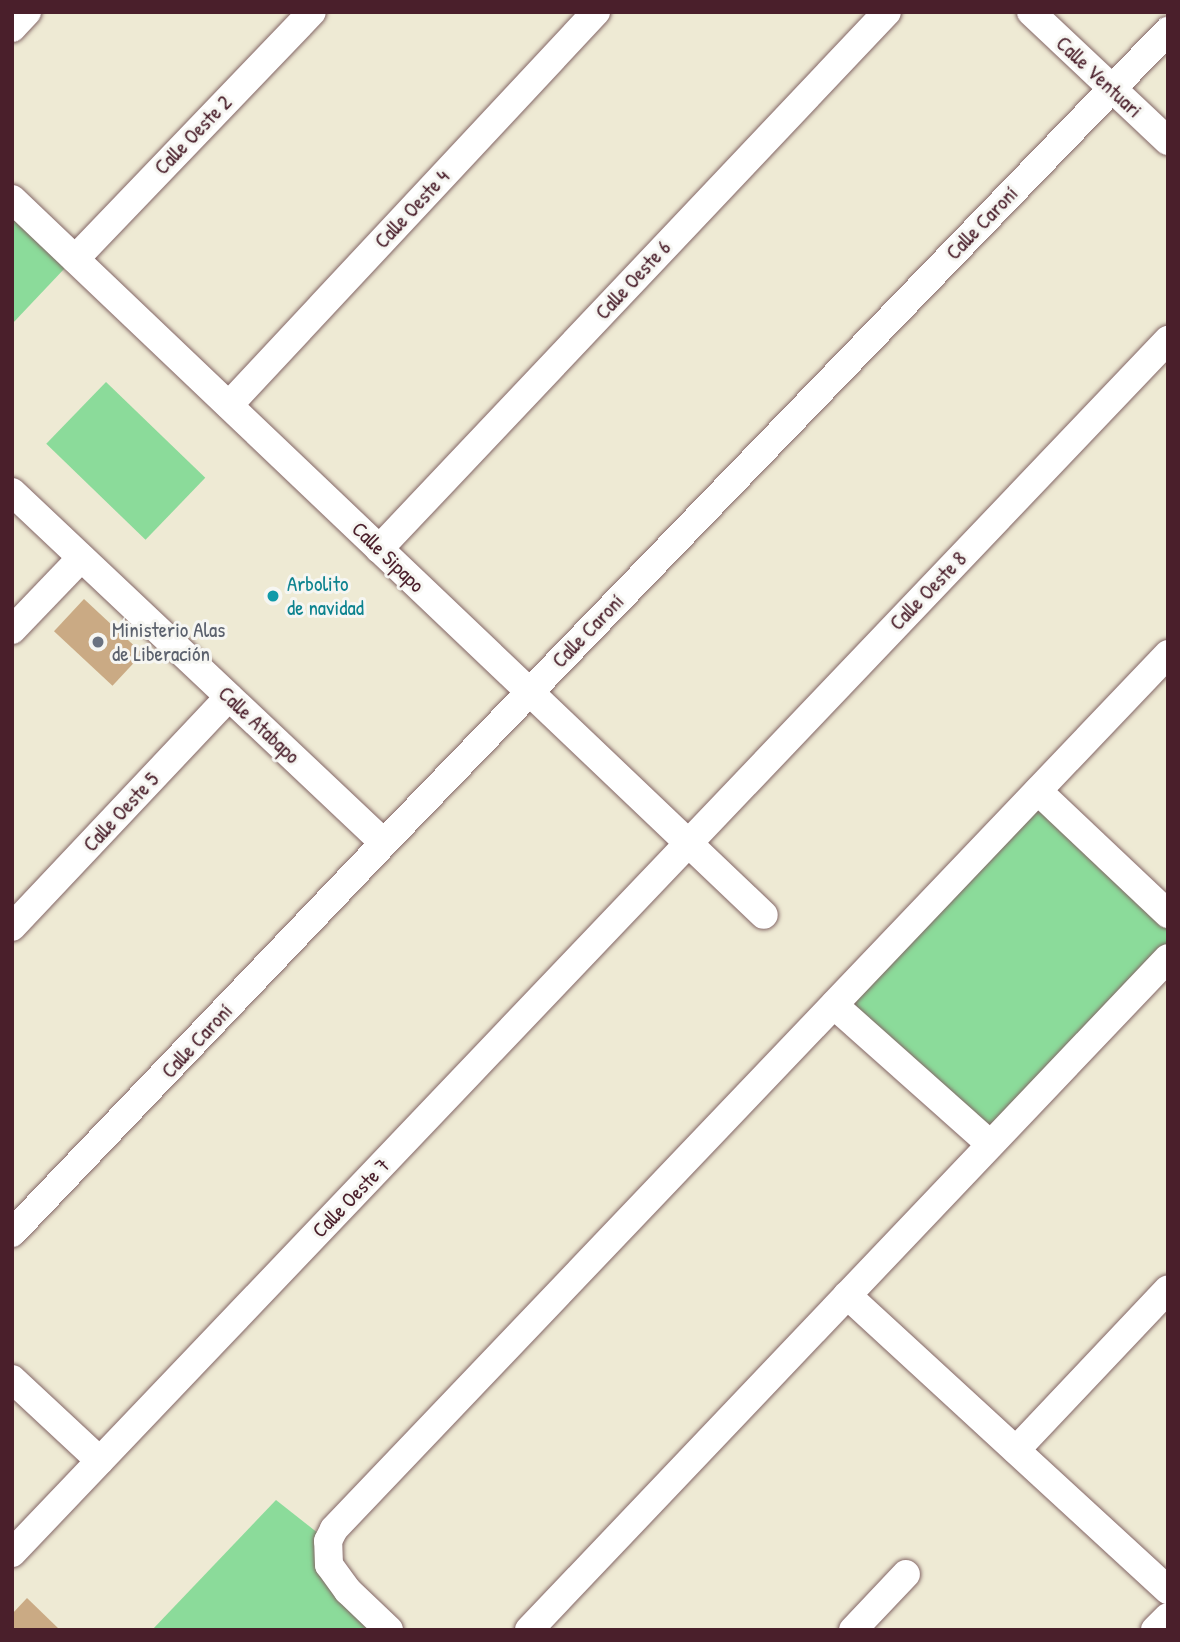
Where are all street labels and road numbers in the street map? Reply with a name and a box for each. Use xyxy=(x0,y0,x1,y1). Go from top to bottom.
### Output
street label: Calle Ventuari xyxy=(1051,31,1147,123)
street label: Calle Oeste 2 xyxy=(149,90,237,180)
street label: Calle Oeste 4 xyxy=(369,164,455,254)
street label: Calle Caroní xyxy=(941,181,1023,265)
street label: Calle Oeste 6 xyxy=(590,235,676,325)
street label: Calle Sipapo xyxy=(347,516,429,598)
street label: Calle Oeste 8 xyxy=(884,546,972,636)
street label: Calle Caroní xyxy=(547,589,629,673)
street label: Calle Atabapo xyxy=(213,681,305,769)
street label: Calle Oeste 5 xyxy=(78,767,164,857)
street label: Calle Caroní xyxy=(156,999,238,1083)
street label: Calle Oeste 7 xyxy=(307,1153,395,1243)

